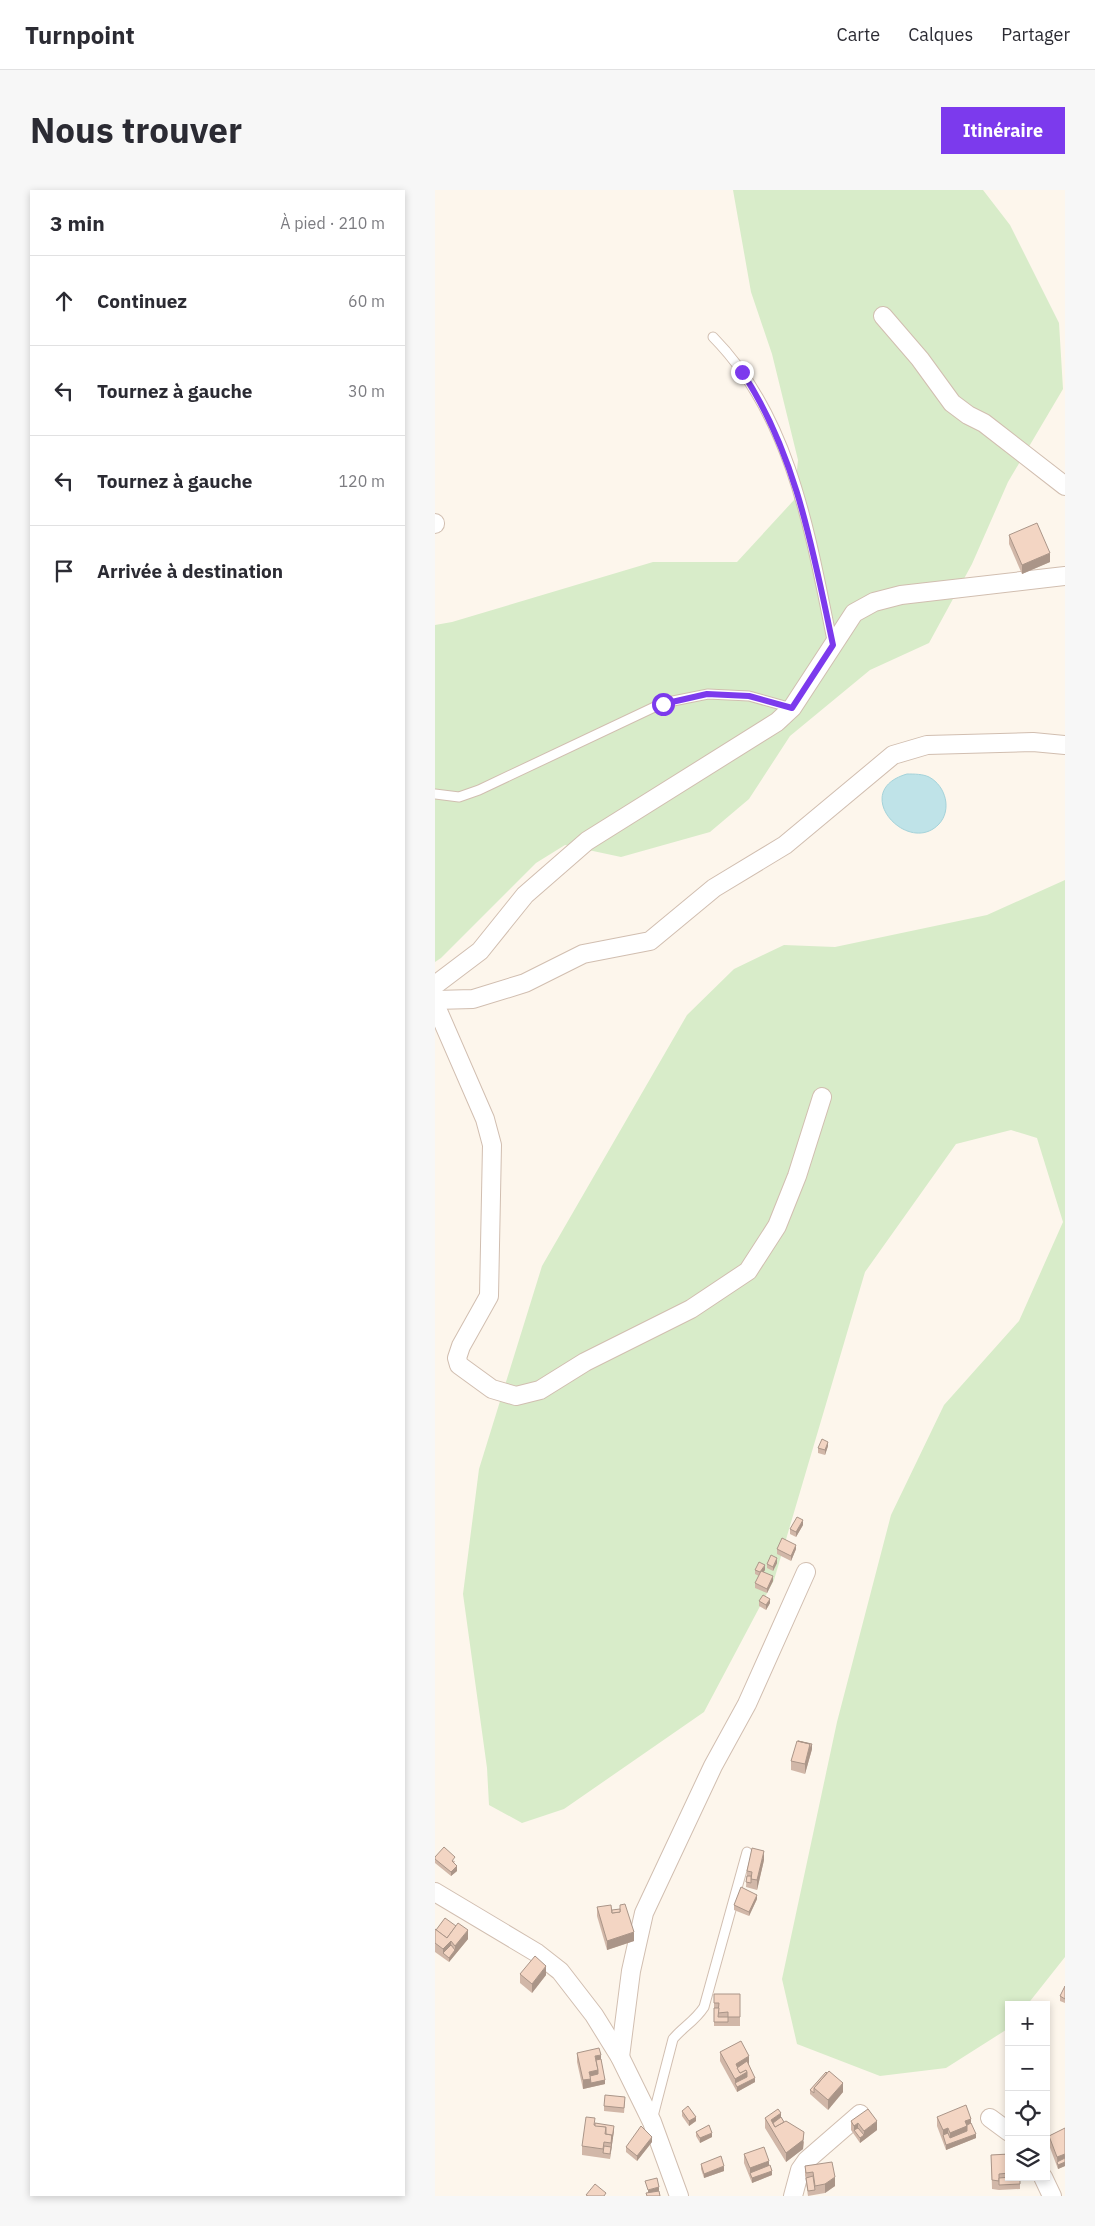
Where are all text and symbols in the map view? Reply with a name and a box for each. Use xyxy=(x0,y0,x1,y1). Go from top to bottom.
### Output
text: Turnpoint xyxy=(25,19,135,51)
text: Carte xyxy=(837,23,880,46)
text: Calques xyxy=(908,23,973,46)
text: Partager xyxy=(1001,23,1070,46)
text: Nous trouver xyxy=(30,107,242,153)
button: Itinéraire xyxy=(941,107,1065,154)
text: 3 min xyxy=(50,209,105,237)
text: À pied · 210 m xyxy=(280,213,385,233)
icon: ahead xyxy=(50,287,78,315)
text: Continuez xyxy=(97,289,187,313)
text: 60 m xyxy=(348,291,385,311)
route end xyxy=(731,361,754,384)
icon: left xyxy=(50,377,78,405)
text: Tournez à gauche xyxy=(97,379,253,403)
text: 30 m xyxy=(348,381,385,401)
icon: left xyxy=(50,467,78,495)
text: Tournez à gauche xyxy=(97,469,253,493)
text: 120 m xyxy=(338,471,385,491)
icon: arrive xyxy=(50,557,78,585)
text: Arrivée à destination xyxy=(97,559,283,583)
route start xyxy=(652,693,675,716)
map controls xyxy=(1005,2001,1050,2181)
button: + xyxy=(1005,2001,1050,2046)
button: − xyxy=(1005,2046,1050,2091)
button: locate xyxy=(1005,2091,1050,2136)
button: layers xyxy=(1005,2136,1050,2181)

